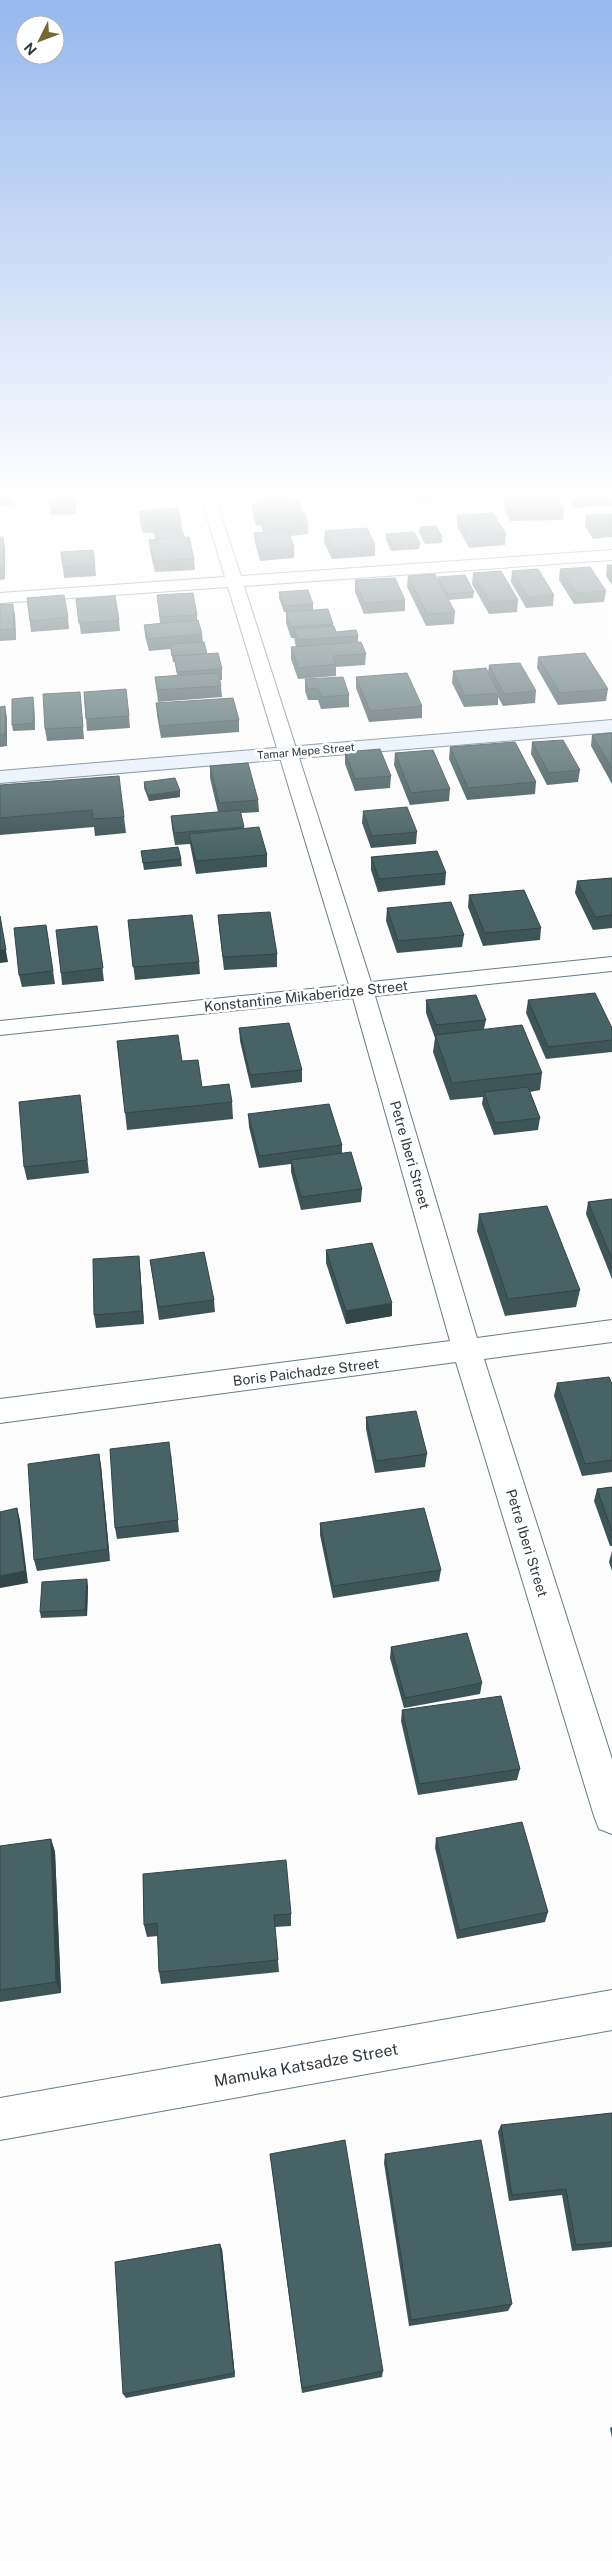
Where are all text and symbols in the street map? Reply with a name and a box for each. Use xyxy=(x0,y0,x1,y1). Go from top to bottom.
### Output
north arrow xyxy=(15,15,65,65)
text: N xyxy=(21,39,40,58)
street label: Tamar Mepe Street xyxy=(257,741,355,761)
street label: Konstantine Mikaberidze Street xyxy=(203,977,409,1015)
street label: Petre Iberi Street xyxy=(387,1099,433,1211)
street label: Boris Paichadze Street xyxy=(232,1355,380,1389)
street label: Petre Iberi Street xyxy=(503,1487,551,1599)
street label: Mamuka Katsadze Street xyxy=(212,2039,400,2091)

